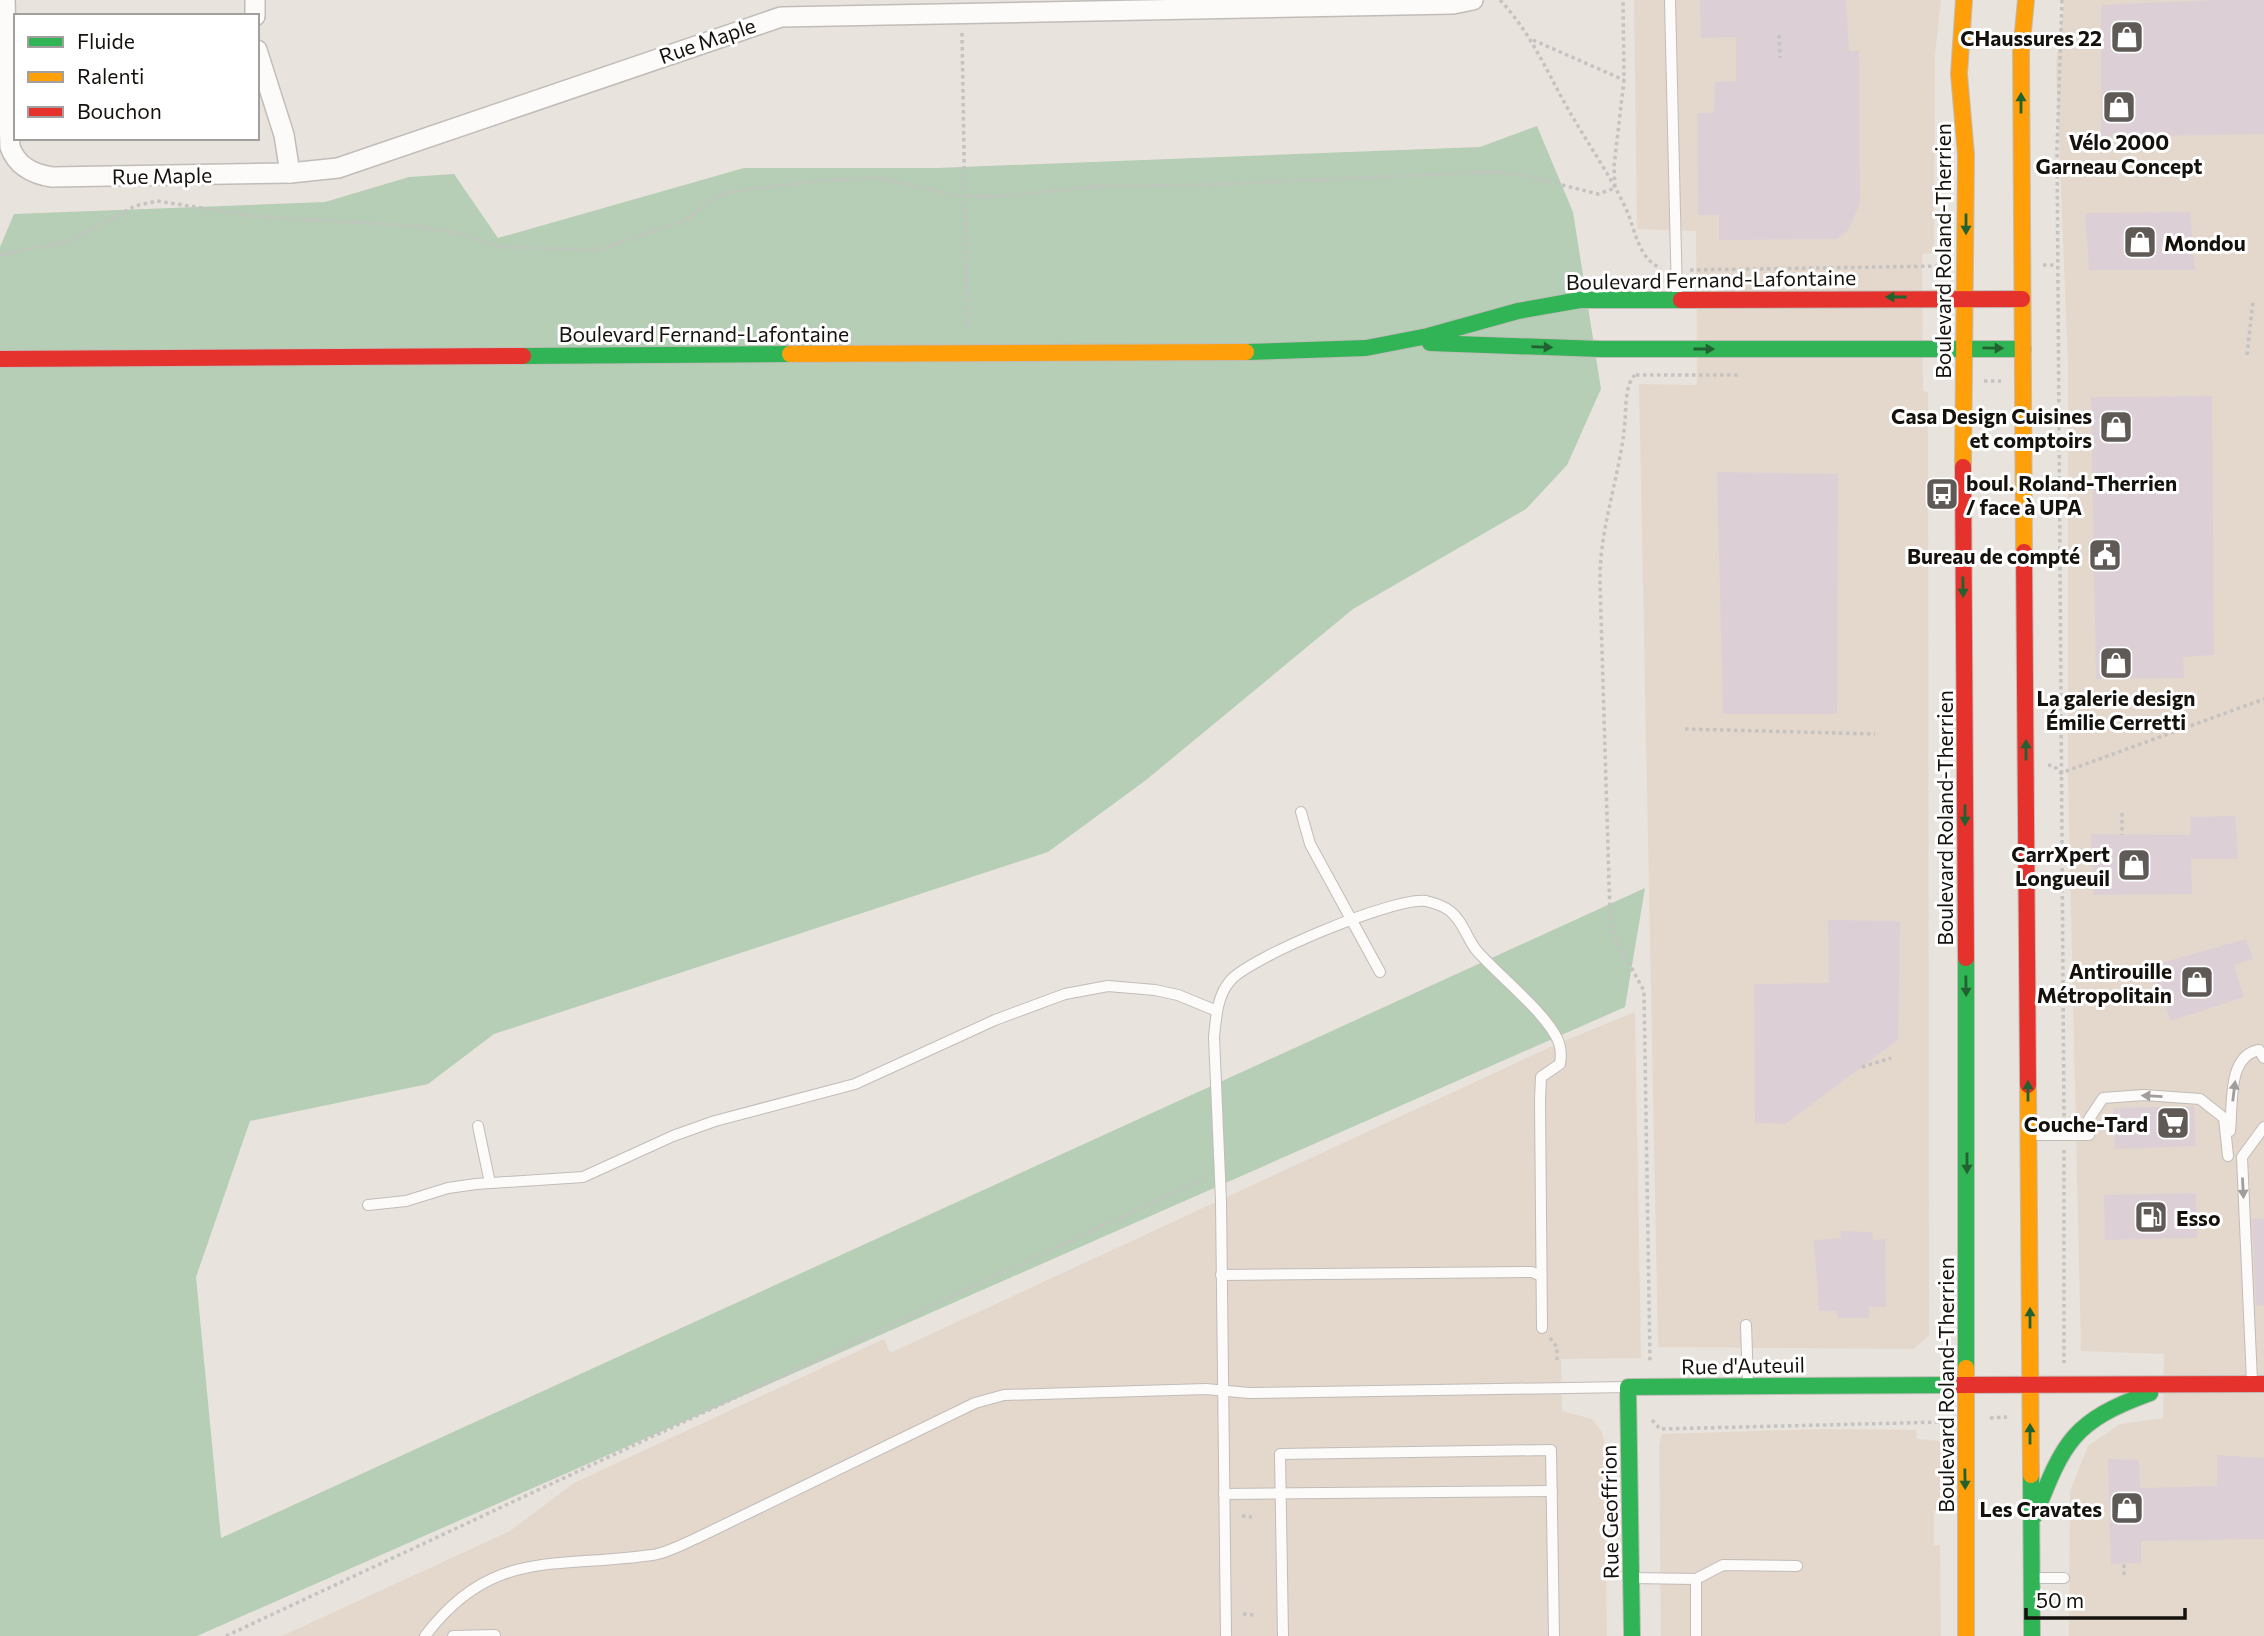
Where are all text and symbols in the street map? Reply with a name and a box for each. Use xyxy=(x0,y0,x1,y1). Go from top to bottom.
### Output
street label: Rue Maple xyxy=(655,12,759,68)
legend xyxy=(14,14,259,140)
shop icon: CHaussures 22 xyxy=(2108,18,2146,56)
place label: CHaussures 22 xyxy=(1960,25,2102,50)
text: Fluide xyxy=(77,28,135,53)
text: Ralenti xyxy=(77,63,144,88)
shop icon: Vélo 2000 Garneau Concept xyxy=(2100,88,2138,126)
one-way arrow xyxy=(2015,92,2027,114)
text: Bouchon xyxy=(77,98,162,123)
street label: Boulevard Roland-Therrien xyxy=(1930,123,1955,379)
place label: Vélo 2000 Garneau Concept xyxy=(2036,129,2203,178)
street label: Rue Maple xyxy=(112,162,212,188)
one-way arrow xyxy=(1960,213,1972,235)
shop icon: Mondou xyxy=(2121,223,2159,261)
place label: Mondou xyxy=(2164,230,2246,255)
street label: Boulevard Fernand-Lafontaine xyxy=(1566,264,1856,294)
one-way arrow xyxy=(1885,291,1907,303)
street label: Boulevard Fernand-Lafontaine xyxy=(559,321,849,346)
one-way arrow xyxy=(1531,342,1553,353)
one-way arrow xyxy=(1982,342,2004,354)
one-way arrow xyxy=(1693,343,1715,355)
place label: Casa Design Cuisines et comptoirs xyxy=(1891,403,2092,452)
shop icon: Casa Design Cuisines et comptoirs xyxy=(2097,408,2135,446)
place label: boul. Roland-Therrien / face à UPA xyxy=(1966,470,2177,519)
bus stop icon: boul. Roland-Therrien / face à UPA xyxy=(1923,475,1961,513)
public building icon: Bureau de compté xyxy=(2086,536,2124,574)
place label: Bureau de compté xyxy=(1907,543,2080,568)
one-way arrow xyxy=(1957,577,1969,599)
shop icon: La galerie design Émilie Cerretti xyxy=(2097,644,2135,682)
place label: La galerie design Émilie Cerretti xyxy=(2037,685,2195,734)
street label: Boulevard Roland-Therrien xyxy=(1932,690,1957,946)
one-way arrow xyxy=(2020,738,2032,760)
one-way arrow xyxy=(1959,804,1971,826)
place label: CarrXpert Longueuil xyxy=(2011,841,2110,890)
shop icon: CarrXpert Longueuil xyxy=(2115,846,2153,884)
place label: Antirouille Métropolitain xyxy=(2037,958,2172,1007)
shop icon: Antirouille Métropolitain xyxy=(2178,963,2216,1001)
one-way arrow xyxy=(1960,975,1972,997)
one-way arrow xyxy=(2022,1079,2034,1101)
one-way arrow xyxy=(2229,1080,2240,1102)
one-way arrow xyxy=(2141,1090,2163,1101)
supermarket icon: Couche-Tard xyxy=(2154,1104,2192,1142)
place label: Couche-Tard xyxy=(2024,1111,2148,1136)
one-way arrow xyxy=(1961,1152,1973,1174)
one-way arrow xyxy=(2238,1177,2249,1199)
fuel station icon: Esso xyxy=(2132,1198,2170,1236)
place label: Esso xyxy=(2176,1205,2220,1230)
street label: Boulevard Roland-Therrien xyxy=(1933,1257,1958,1513)
one-way arrow xyxy=(2024,1307,2036,1329)
street label: Rue d'Auteuil xyxy=(1681,1351,1805,1379)
one-way arrow xyxy=(2024,1422,2036,1444)
street label: Rue Geoffrion xyxy=(1595,1445,1623,1579)
one-way arrow xyxy=(1959,1468,1971,1490)
shop icon: Les Cravates xyxy=(2108,1489,2146,1527)
place label: Les Cravates xyxy=(1979,1496,2102,1521)
scale bar xyxy=(2026,1576,2185,1620)
text: 50 m xyxy=(2036,1587,2084,1612)

